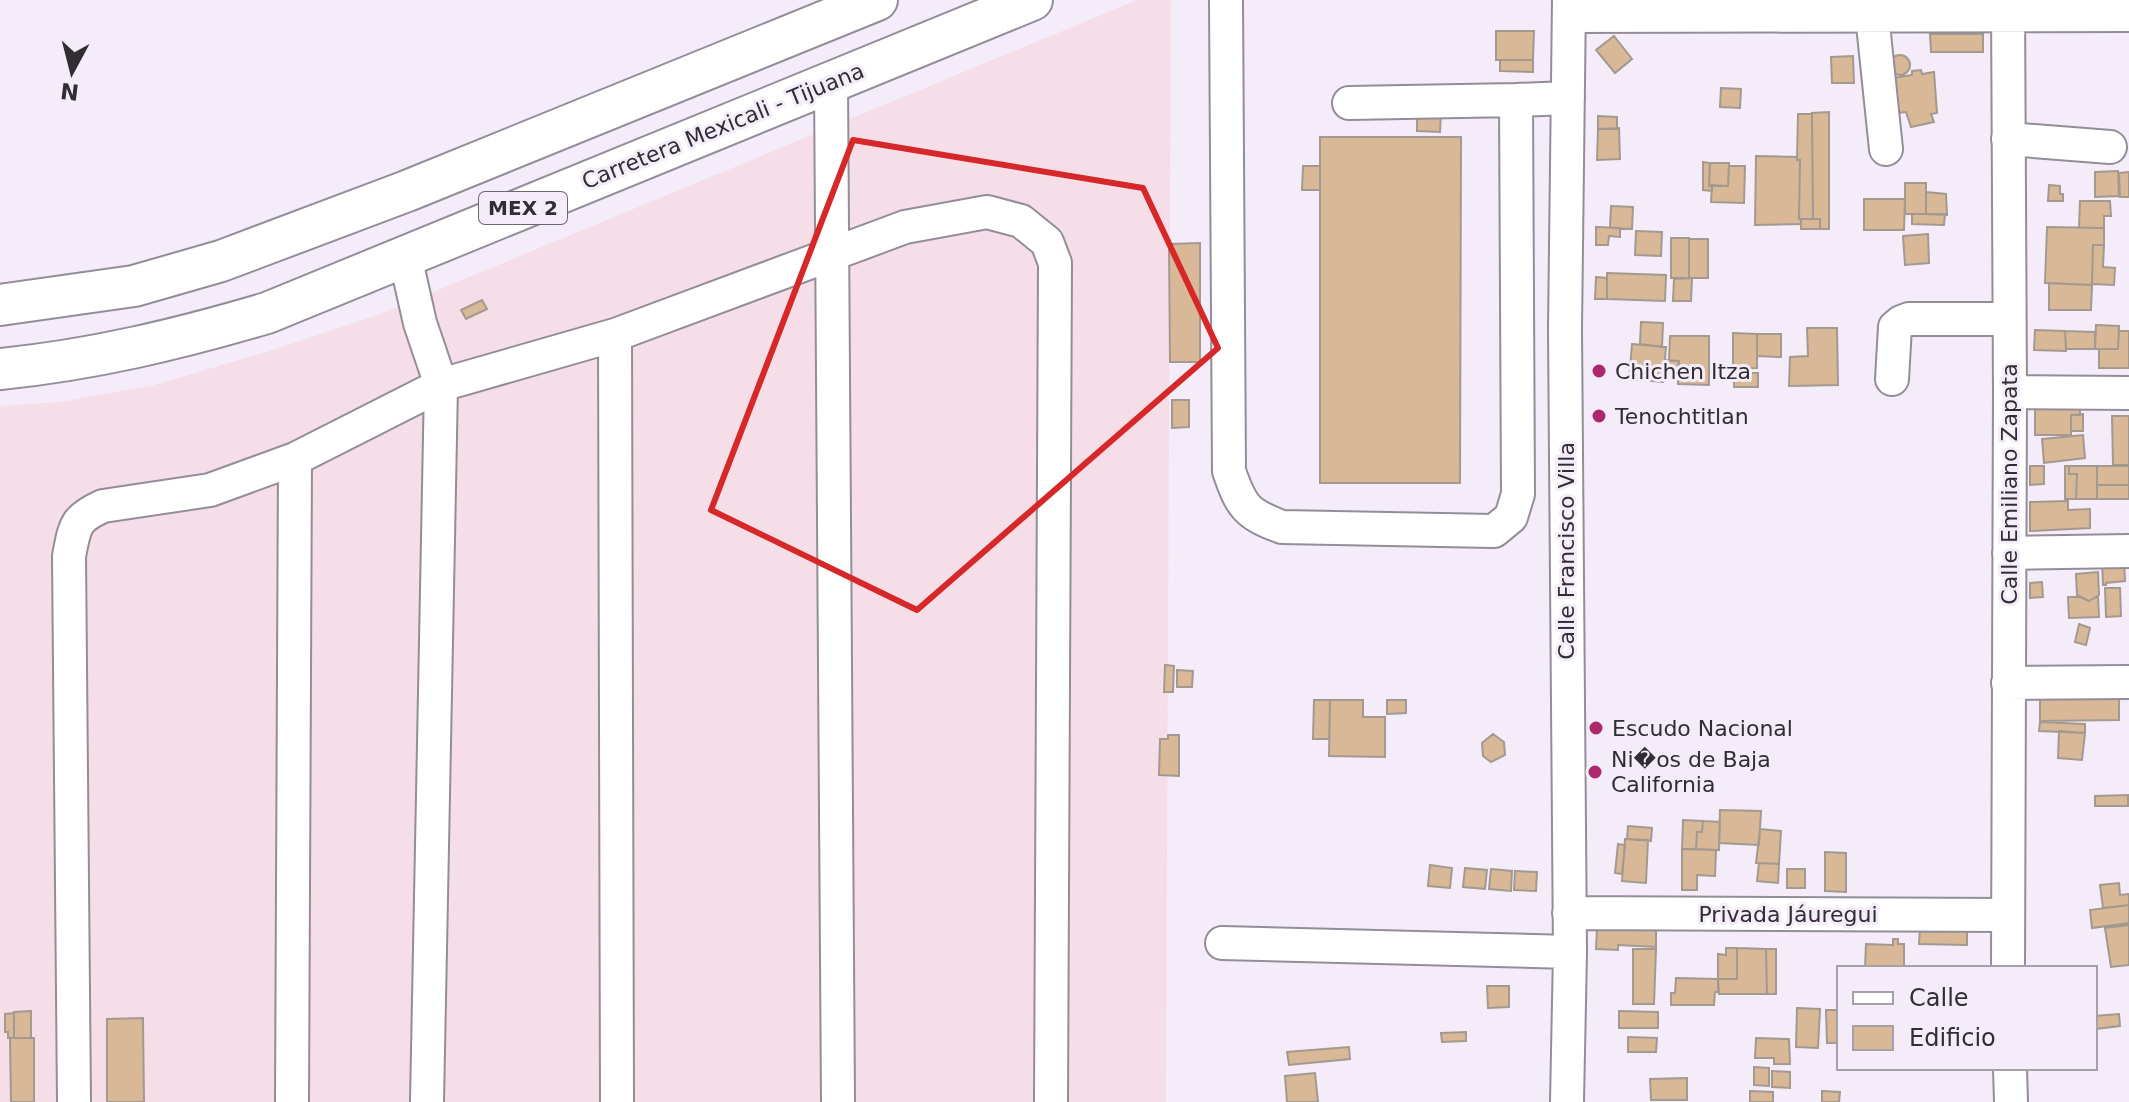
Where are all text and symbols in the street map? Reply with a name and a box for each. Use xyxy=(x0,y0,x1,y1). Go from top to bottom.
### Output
north arrow xyxy=(32,32,112,112)
street label: Carretera Mexicali - Tijuana xyxy=(578,58,868,194)
text: N xyxy=(59,78,80,105)
road number: MEX 2 xyxy=(479,192,567,224)
place label: Chichen Itza xyxy=(1615,359,1751,384)
marker: Chichen Itza xyxy=(1590,362,1608,380)
street label: Calle Emiliano Zapata xyxy=(1997,363,2022,605)
place label: Tenochtitlan xyxy=(1614,404,1749,429)
marker: Tenochtitlan xyxy=(1590,407,1608,425)
street label: Calle Francisco Villa xyxy=(1554,442,1579,660)
place label: Escudo Nacional xyxy=(1612,716,1793,741)
marker: Escudo Nacional xyxy=(1587,719,1605,737)
place label: Ni�os de Baja California xyxy=(1611,746,1771,797)
marker: Ni�os de Baja California xyxy=(1586,763,1604,781)
street label: Privada Jáuregui xyxy=(1698,902,1878,927)
legend xyxy=(1837,966,2097,1070)
text: Calle xyxy=(1909,984,1969,1012)
text: Edificio xyxy=(1909,1024,1996,1052)

